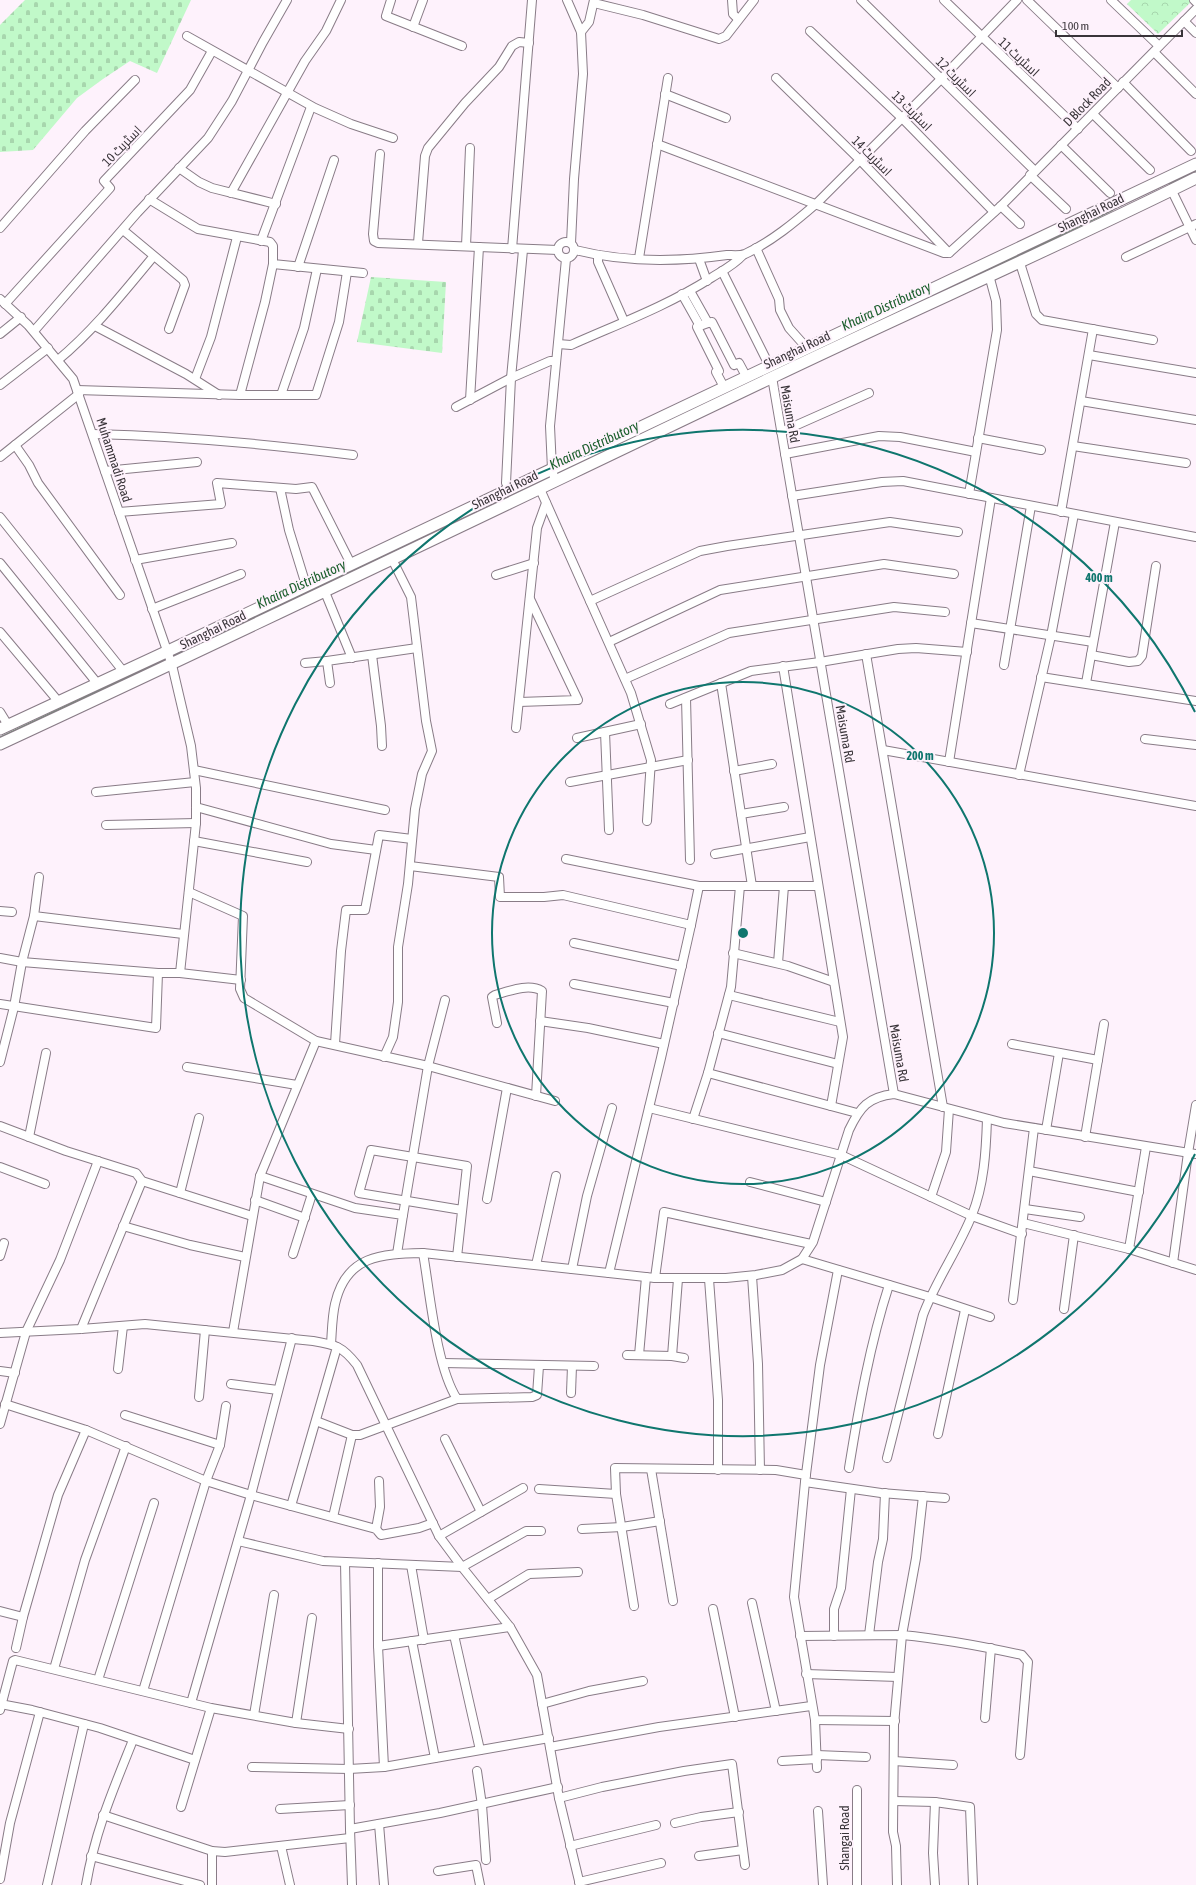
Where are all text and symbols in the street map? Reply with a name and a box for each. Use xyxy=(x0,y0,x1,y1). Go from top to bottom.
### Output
scale bar xyxy=(1056,12,1182,38)
text: 100 m xyxy=(1062,19,1089,33)
street label: اسٹریٹ 11 xyxy=(996,34,1042,80)
street label: اسٹریٹ 12 xyxy=(933,54,979,100)
street label: D Block Road xyxy=(1060,75,1114,129)
street label: اسٹریٹ 13 xyxy=(889,88,935,134)
street label: اسٹریٹ 10 xyxy=(99,123,145,169)
street label: اسٹریٹ 14 xyxy=(849,133,895,179)
street label: Shanghai Road xyxy=(1056,191,1126,235)
water label: Khaira Distributory xyxy=(839,278,933,334)
street label: Shanghai Road xyxy=(761,328,833,372)
street label: Maisuma Rd xyxy=(778,384,802,444)
street label: Muhammadi Road xyxy=(93,416,135,504)
water label: Khaira Distributory xyxy=(547,417,641,473)
street label: Shanghai Road xyxy=(470,468,540,512)
water label: Khaira Distributory xyxy=(254,556,348,612)
text: 400 m xyxy=(1084,571,1113,585)
street label: Shanghai Road xyxy=(178,608,248,652)
street label: Maisuma Rd xyxy=(833,704,857,764)
text: 200 m xyxy=(906,749,934,763)
centre of rings xyxy=(736,926,750,940)
street label: Maisuma Rd xyxy=(887,1023,911,1083)
street label: Shangai Road xyxy=(837,1805,852,1871)

